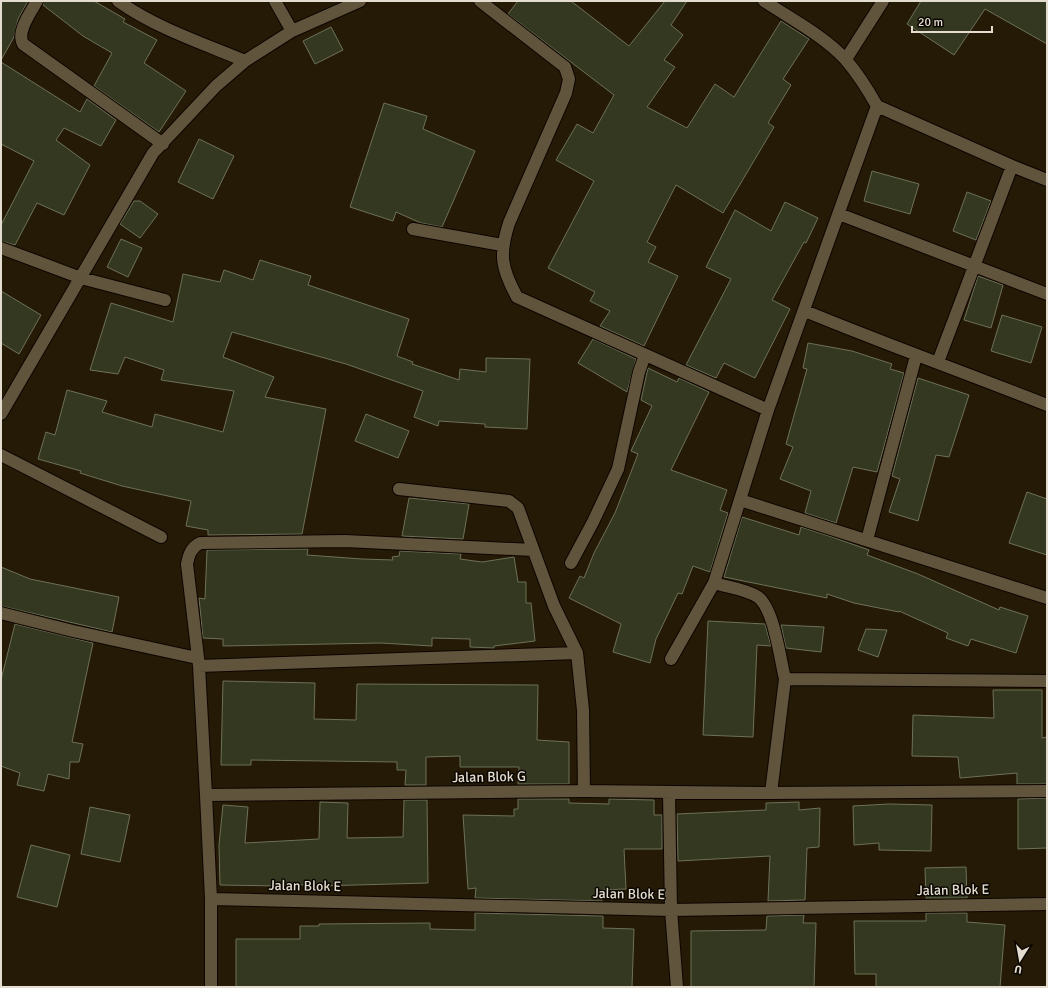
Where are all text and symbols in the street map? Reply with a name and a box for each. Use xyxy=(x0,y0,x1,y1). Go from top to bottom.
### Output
scale bar xyxy=(912,8,992,34)
text: 20 m xyxy=(918,15,943,30)
street label: Jalan Blok G xyxy=(452,768,526,786)
street label: Jalan Blok E xyxy=(269,877,342,895)
street label: Jalan Blok E xyxy=(917,881,990,899)
street label: Jalan Blok E xyxy=(593,885,666,903)
north arrow xyxy=(1000,940,1040,980)
text: U xyxy=(1013,962,1023,976)

